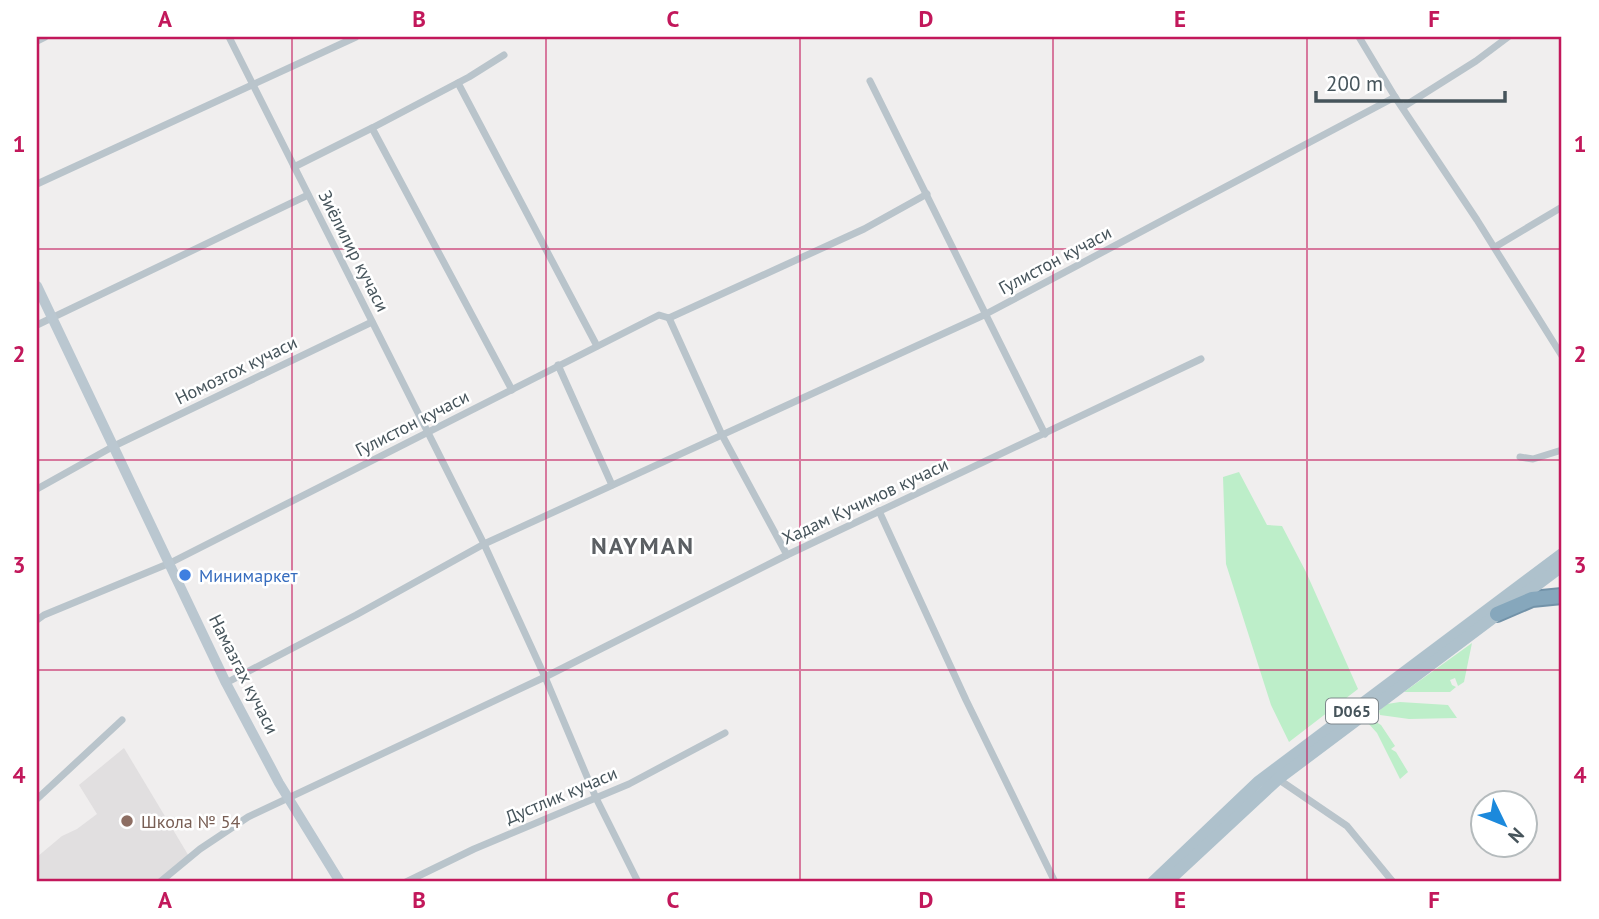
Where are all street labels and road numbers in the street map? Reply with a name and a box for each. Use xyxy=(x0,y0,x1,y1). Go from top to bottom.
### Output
street label: Зиёлилир кучаси xyxy=(313,186,395,316)
street label: Гулистон кучаси xyxy=(995,221,1115,299)
street label: Номозгох кучаси xyxy=(171,331,301,409)
street label: Гулистон кучаси xyxy=(351,384,473,462)
street label: Хадам Кучимов кучаси xyxy=(778,452,952,550)
street label: Намазгах кучаси xyxy=(204,610,284,738)
road number: D065 xyxy=(1326,698,1378,724)
street label: Дустлик кучаси xyxy=(502,761,620,829)

